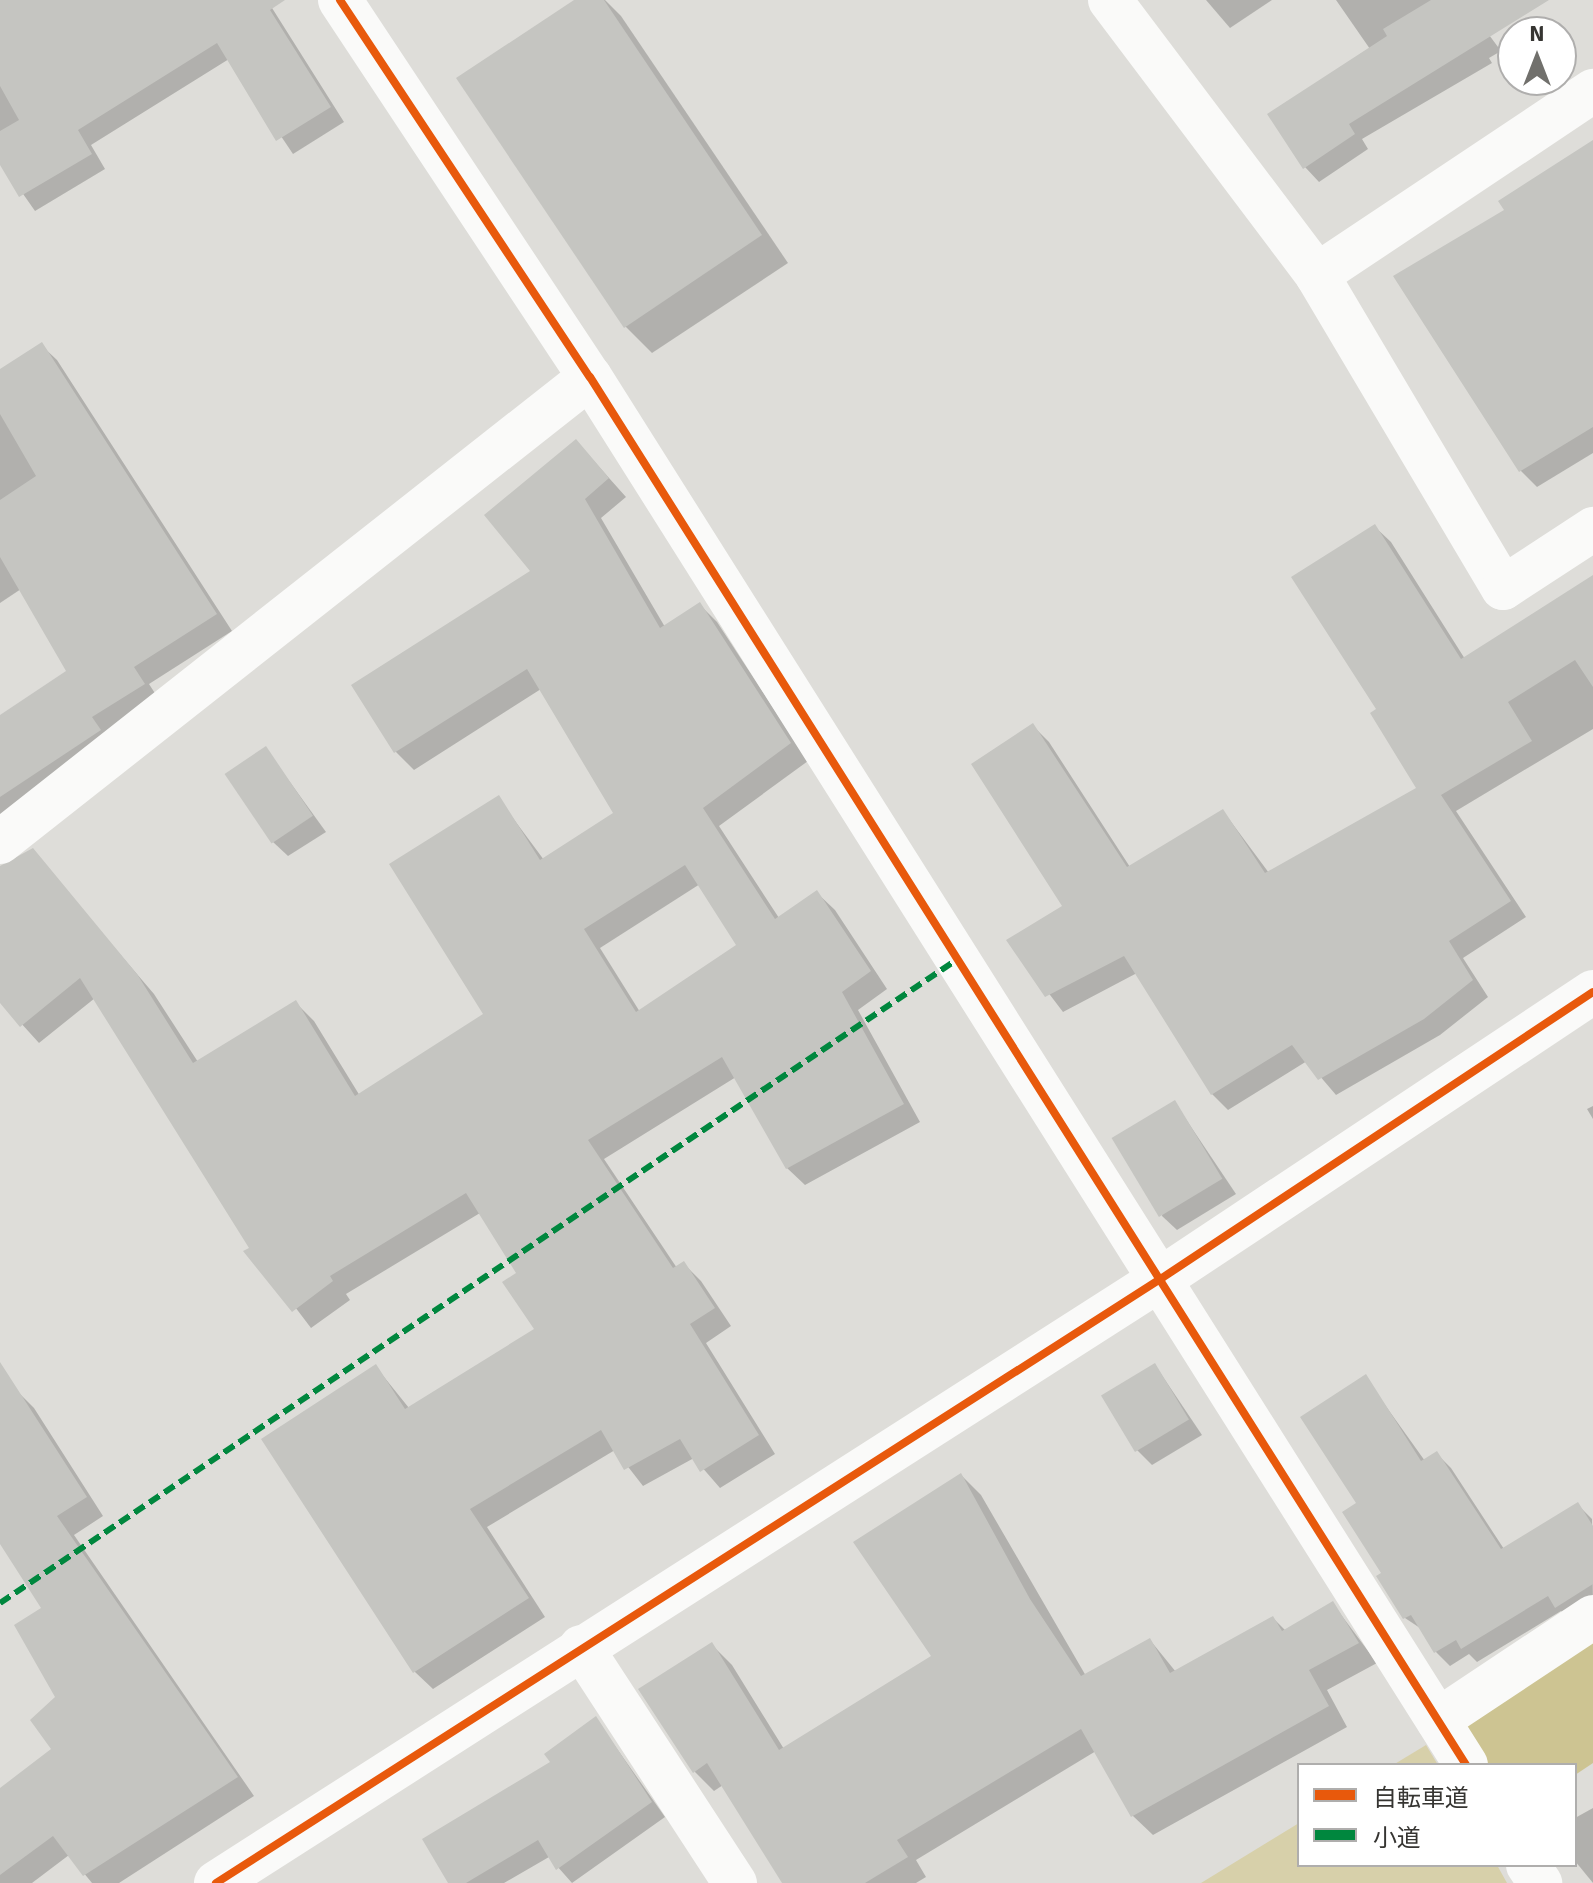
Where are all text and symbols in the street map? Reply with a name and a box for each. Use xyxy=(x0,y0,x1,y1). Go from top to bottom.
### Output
north arrow xyxy=(1497,16,1577,96)
text: N xyxy=(1529,20,1545,47)
legend xyxy=(1297,1763,1577,1867)
text: 自転車道 xyxy=(1373,1783,1469,1813)
text: 小道 xyxy=(1373,1823,1421,1853)

